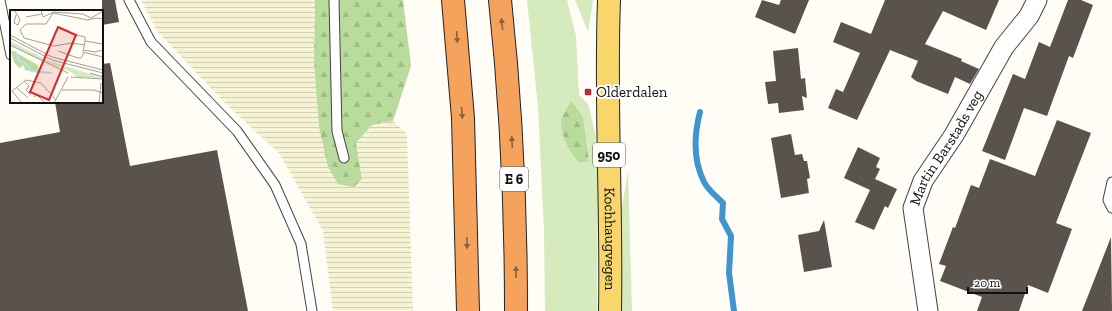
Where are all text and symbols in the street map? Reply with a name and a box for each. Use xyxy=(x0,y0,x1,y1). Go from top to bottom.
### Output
inset map xyxy=(10,10,103,103)
one-way arrow xyxy=(499,18,506,30)
one-way arrow xyxy=(453,31,460,43)
place label: Olderdalen xyxy=(596,83,668,101)
marker: Olderdalen xyxy=(583,87,593,97)
street label: Martin Barstads veg xyxy=(906,87,987,208)
one-way arrow xyxy=(459,107,466,119)
one-way arrow xyxy=(508,136,515,148)
road number: 950 xyxy=(593,143,625,167)
road number: E 6 xyxy=(500,167,528,191)
street label: Kochhaugvegen xyxy=(600,187,619,291)
one-way arrow xyxy=(464,237,470,250)
one-way arrow xyxy=(513,265,519,278)
scale bar xyxy=(968,269,1027,295)
text: 20 m xyxy=(974,276,1001,290)

